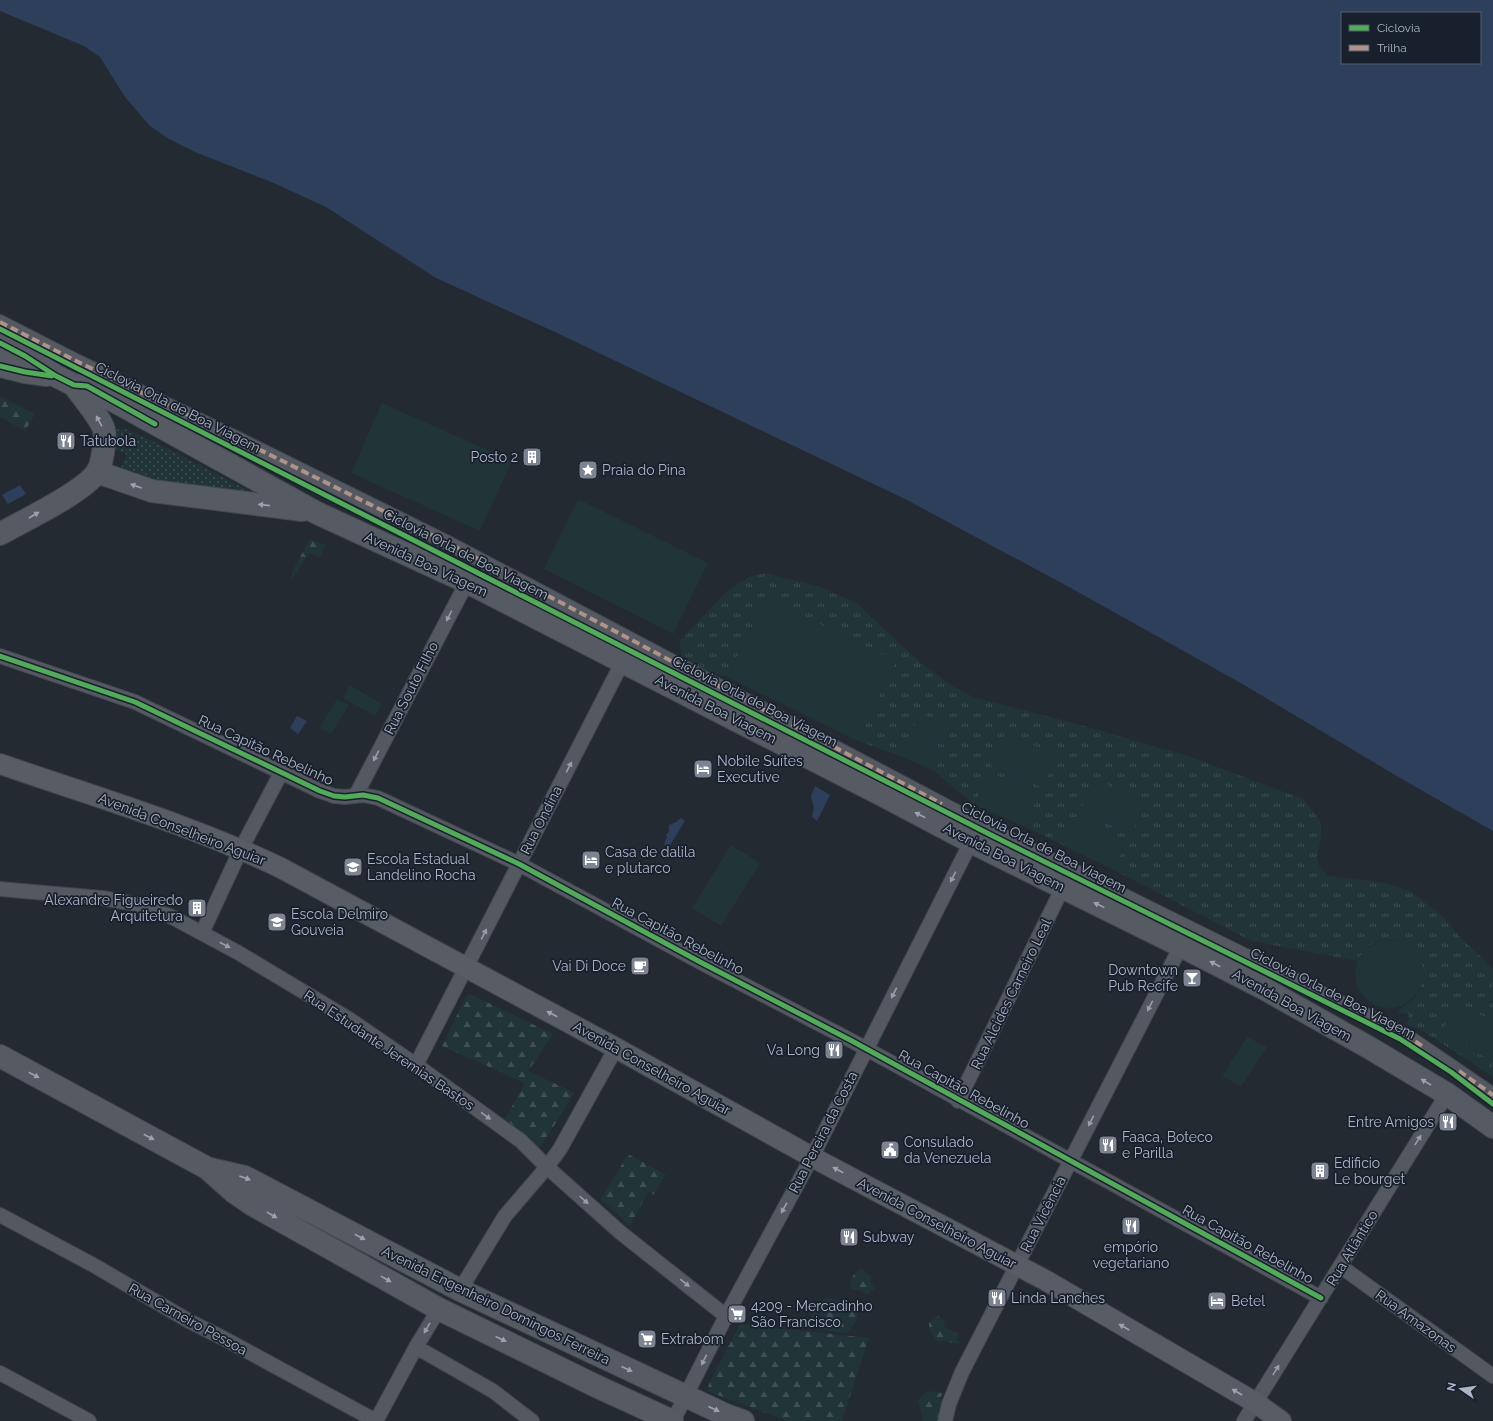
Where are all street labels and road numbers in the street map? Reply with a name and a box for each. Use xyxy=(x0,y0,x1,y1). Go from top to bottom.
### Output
street label: Ciclovia Orla de Boa Viagem xyxy=(93,358,263,456)
street label: Ciclovia Orla de Boa Viagem xyxy=(381,505,551,603)
street label: Avenida Boa Viagem xyxy=(362,528,490,600)
street label: Rua Souto Filho xyxy=(381,639,441,737)
street label: Ciclovia Orla de Boa Viagem xyxy=(670,652,840,750)
street label: Avenida Boa Viagem xyxy=(653,671,779,747)
street label: Rua Capitão Rebelinho xyxy=(196,712,336,788)
street label: Rua Ondina xyxy=(517,783,565,857)
street label: Avenida Conselheiro Aguiar xyxy=(96,790,268,868)
street label: Ciclovia Orla de Boa Viagem xyxy=(959,798,1129,896)
street label: Avenida Boa Viagem xyxy=(941,819,1067,895)
street label: Rua Capitão Rebelinho xyxy=(609,894,747,978)
street label: Rua Alcides Carneiro Leal xyxy=(968,916,1054,1072)
street label: Ciclovia Orla de Boa Viagem xyxy=(1248,944,1418,1042)
street label: Avenida Boa Viagem xyxy=(1230,966,1354,1044)
street label: Rua Estudante Jeremias Bastos xyxy=(301,987,477,1113)
street label: Avenida Conselheiro Aguiar xyxy=(570,1018,734,1118)
street label: Rua Capitão Rebelinho xyxy=(896,1046,1032,1132)
street label: Rua Pereira da Costa xyxy=(785,1069,861,1195)
street label: Rua Vicência xyxy=(1017,1173,1069,1255)
street label: Avenida Conselheiro Aguiar xyxy=(855,1174,1019,1272)
street label: Rua Capitão Rebelinho xyxy=(1180,1201,1316,1287)
street label: Rua Atlântico xyxy=(1323,1207,1381,1289)
street label: Avenida Engenheiro Domingos Ferreira xyxy=(379,1242,613,1368)
street label: Rua Carneiro Pessoa xyxy=(126,1280,250,1358)
street label: Rua Amazonas xyxy=(1373,1286,1460,1356)

